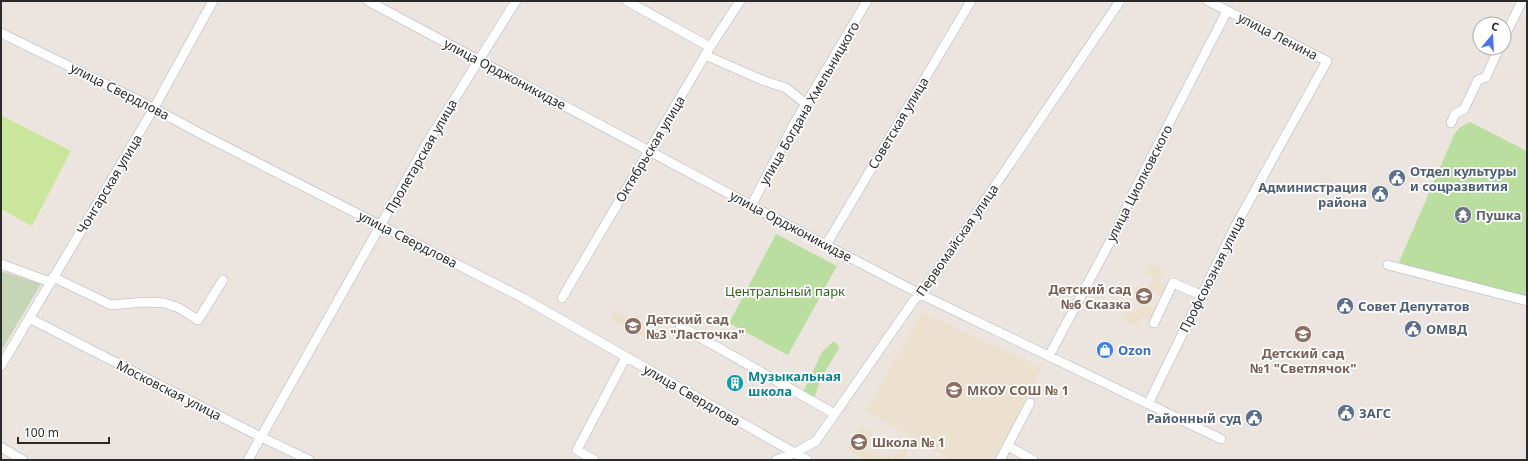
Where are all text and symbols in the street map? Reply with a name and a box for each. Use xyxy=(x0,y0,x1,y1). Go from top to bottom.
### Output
street label: улица Ленина xyxy=(1235,8,1321,64)
north arrow xyxy=(1472,16,1512,56)
street label: улица Богдана Хмельницкого xyxy=(755,18,863,188)
text: С xyxy=(1490,18,1501,34)
street label: улица Орджоникидзе xyxy=(441,34,569,114)
street label: улица Свердлова xyxy=(67,58,173,124)
street label: Советская улица xyxy=(863,74,933,172)
street label: Октябрьская улица xyxy=(611,92,689,206)
street label: Пролетарская улица xyxy=(381,96,461,216)
street label: улица Циолковского xyxy=(1102,121,1176,245)
street label: Чонгарская улица xyxy=(72,131,146,237)
place label: Отдел культуры и соцразвития xyxy=(1410,162,1517,195)
public building icon: Отдел культуры и соцразвития xyxy=(1387,168,1407,188)
place label: Администрация района xyxy=(1258,178,1367,211)
street label: Первомайская улица xyxy=(911,180,1003,300)
public building icon: Администрация района xyxy=(1370,184,1390,204)
street label: улица Орджоникидзе xyxy=(727,186,855,266)
temple icon: Пушка xyxy=(1453,205,1473,225)
street label: улица Свердлова xyxy=(355,206,461,272)
place label: Пушка xyxy=(1476,206,1521,224)
street label: Профсоюзная улица xyxy=(1175,213,1249,335)
place label: Детский сад №6 Сказка xyxy=(1048,280,1132,313)
park label: Центральный парк xyxy=(725,282,845,300)
school or university icon: Детский сад №6 Сказка xyxy=(1134,286,1154,306)
public building icon: Совет Депутатов xyxy=(1335,296,1355,316)
place label: Совет Депутатов xyxy=(1358,297,1470,315)
place label: Детский сад №3 "Ласточка" xyxy=(646,310,744,343)
school or university icon: Детский сад №3 "Ласточка" xyxy=(623,316,643,336)
public building icon: ОМВД xyxy=(1403,319,1423,339)
place label: ОМВД xyxy=(1426,320,1467,338)
school or university icon: Детский сад №1 "Светлячок" xyxy=(1293,324,1313,344)
shop icon: Ozon xyxy=(1095,340,1115,360)
place label: Ozon xyxy=(1118,341,1151,359)
place label: Детский сад №1 "Светлячок" xyxy=(1250,344,1356,377)
street label: Московская улица xyxy=(113,356,225,424)
street label: улица Свердлова xyxy=(640,360,744,430)
place label: Музыкальная школа xyxy=(748,367,841,400)
building icon: Музыкальная школа xyxy=(725,373,745,393)
school or university icon: МКОУ СОШ № 1 xyxy=(944,380,964,400)
place label: МКОУ СОШ № 1 xyxy=(967,381,1069,399)
public building icon: ЗАГС xyxy=(1336,403,1356,423)
place label: ЗАГС xyxy=(1359,404,1391,422)
public building icon: Районный суд xyxy=(1244,408,1264,428)
place label: Районный суд xyxy=(1146,409,1242,427)
scale bar xyxy=(18,419,109,445)
text: 100 m xyxy=(24,424,59,441)
school or university icon: Школа № 1 xyxy=(849,432,869,452)
place label: Школа № 1 xyxy=(872,433,945,451)

